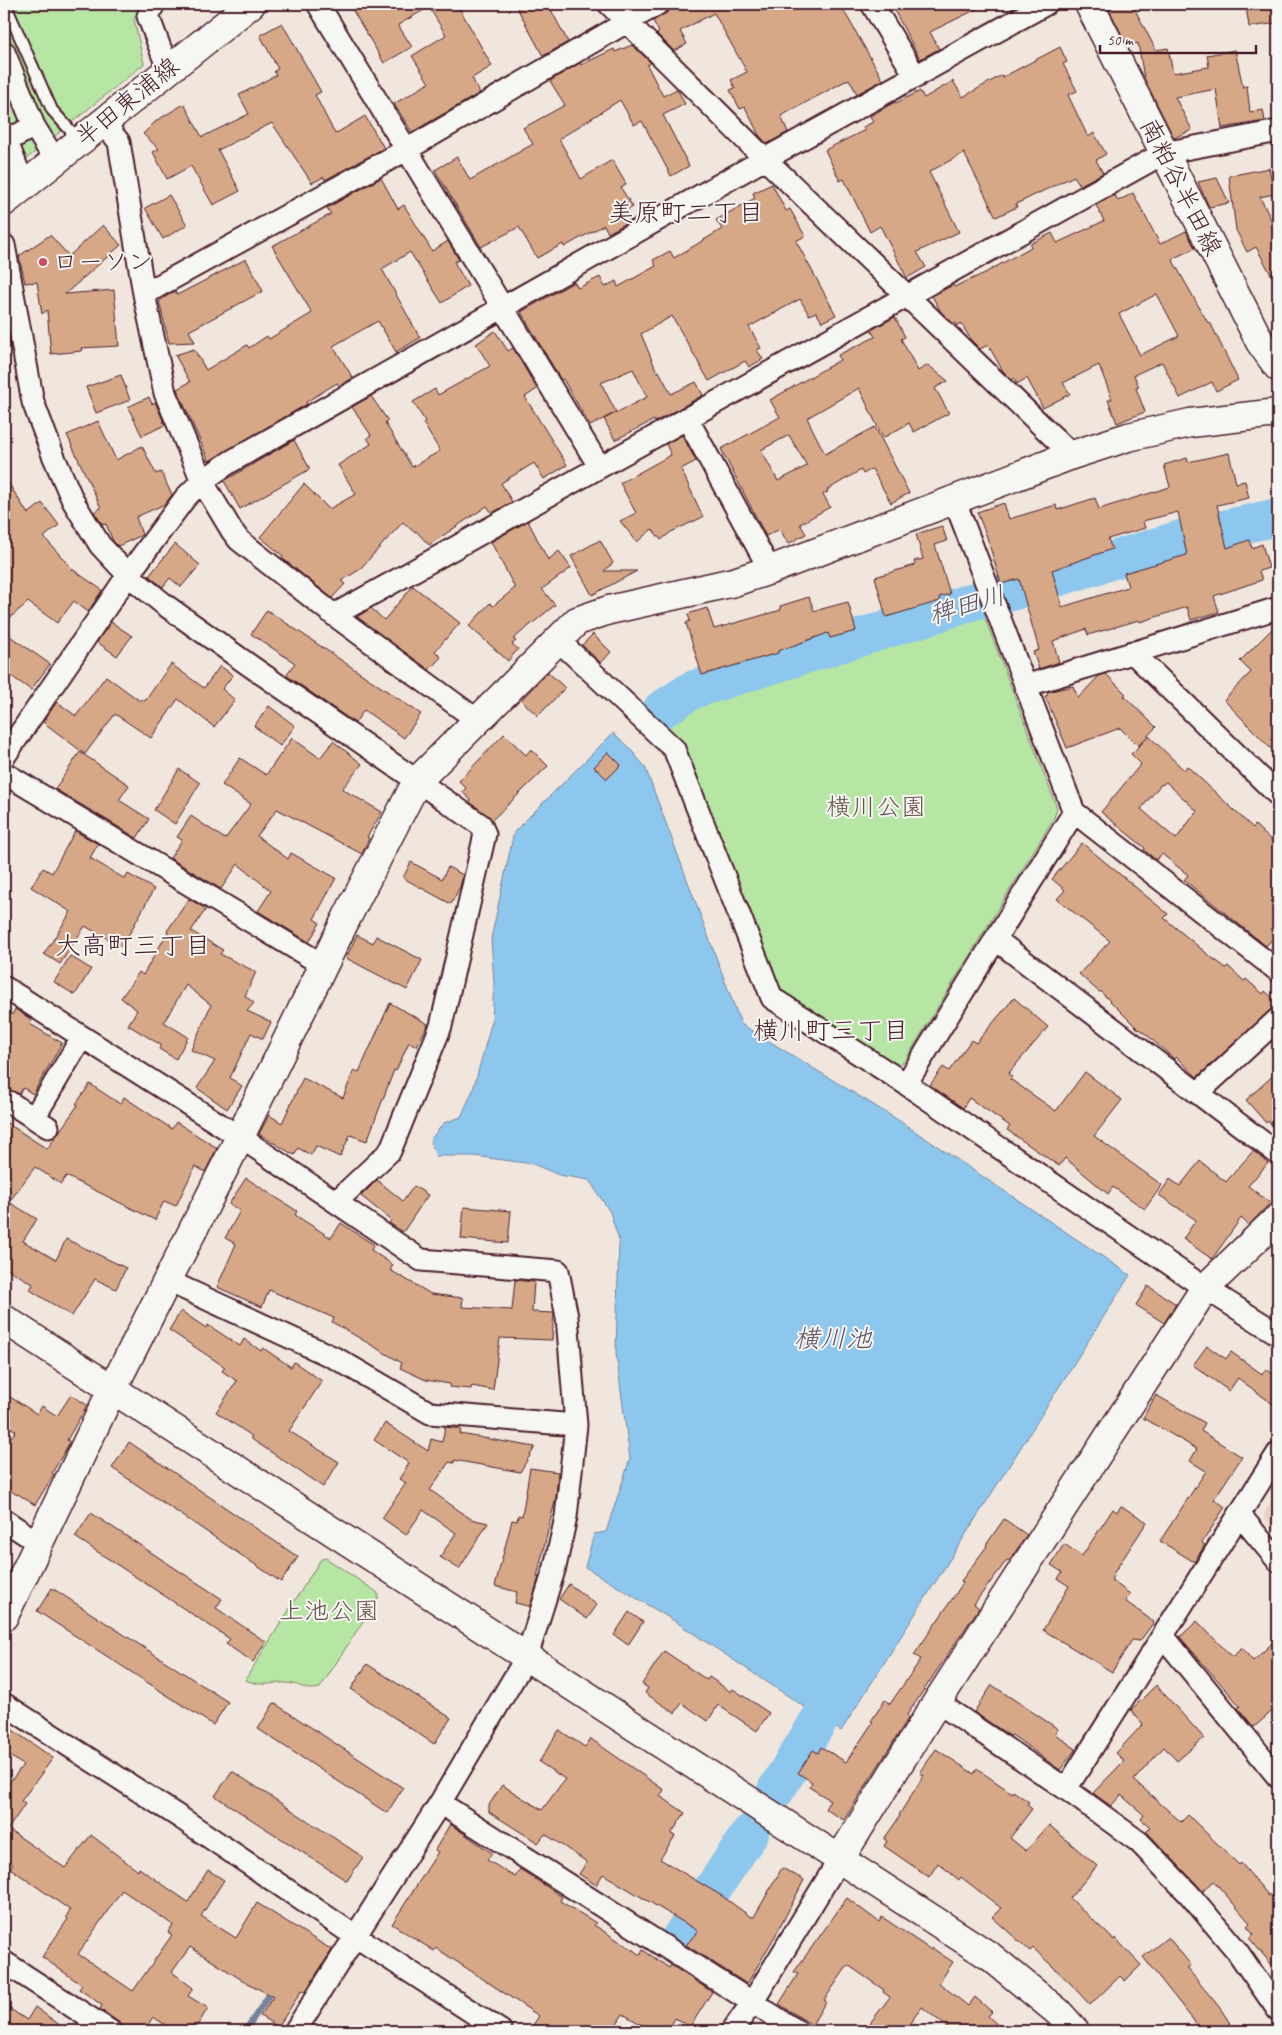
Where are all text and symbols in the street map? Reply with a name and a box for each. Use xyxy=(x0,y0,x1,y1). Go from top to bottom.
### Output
scale bar xyxy=(1100,22,1256,54)
text: 50 m xyxy=(1107,31,1134,50)
street label: 半田東浦線 xyxy=(68,50,186,154)
street label: 南粕谷半田線 xyxy=(1133,113,1229,261)
district label: 美原町二丁目 xyxy=(608,196,764,229)
place label: ローソン xyxy=(53,246,153,278)
marker: ローソン xyxy=(37,256,49,268)
water label: 稗田川 xyxy=(925,578,1009,632)
park label: 横川公園 xyxy=(826,791,926,823)
district label: 大高町三丁目 xyxy=(55,929,211,962)
district label: 横川町三丁目 xyxy=(753,1014,909,1047)
water label: 横川池 xyxy=(794,1322,873,1355)
park label: 上池公園 xyxy=(279,1595,379,1627)

